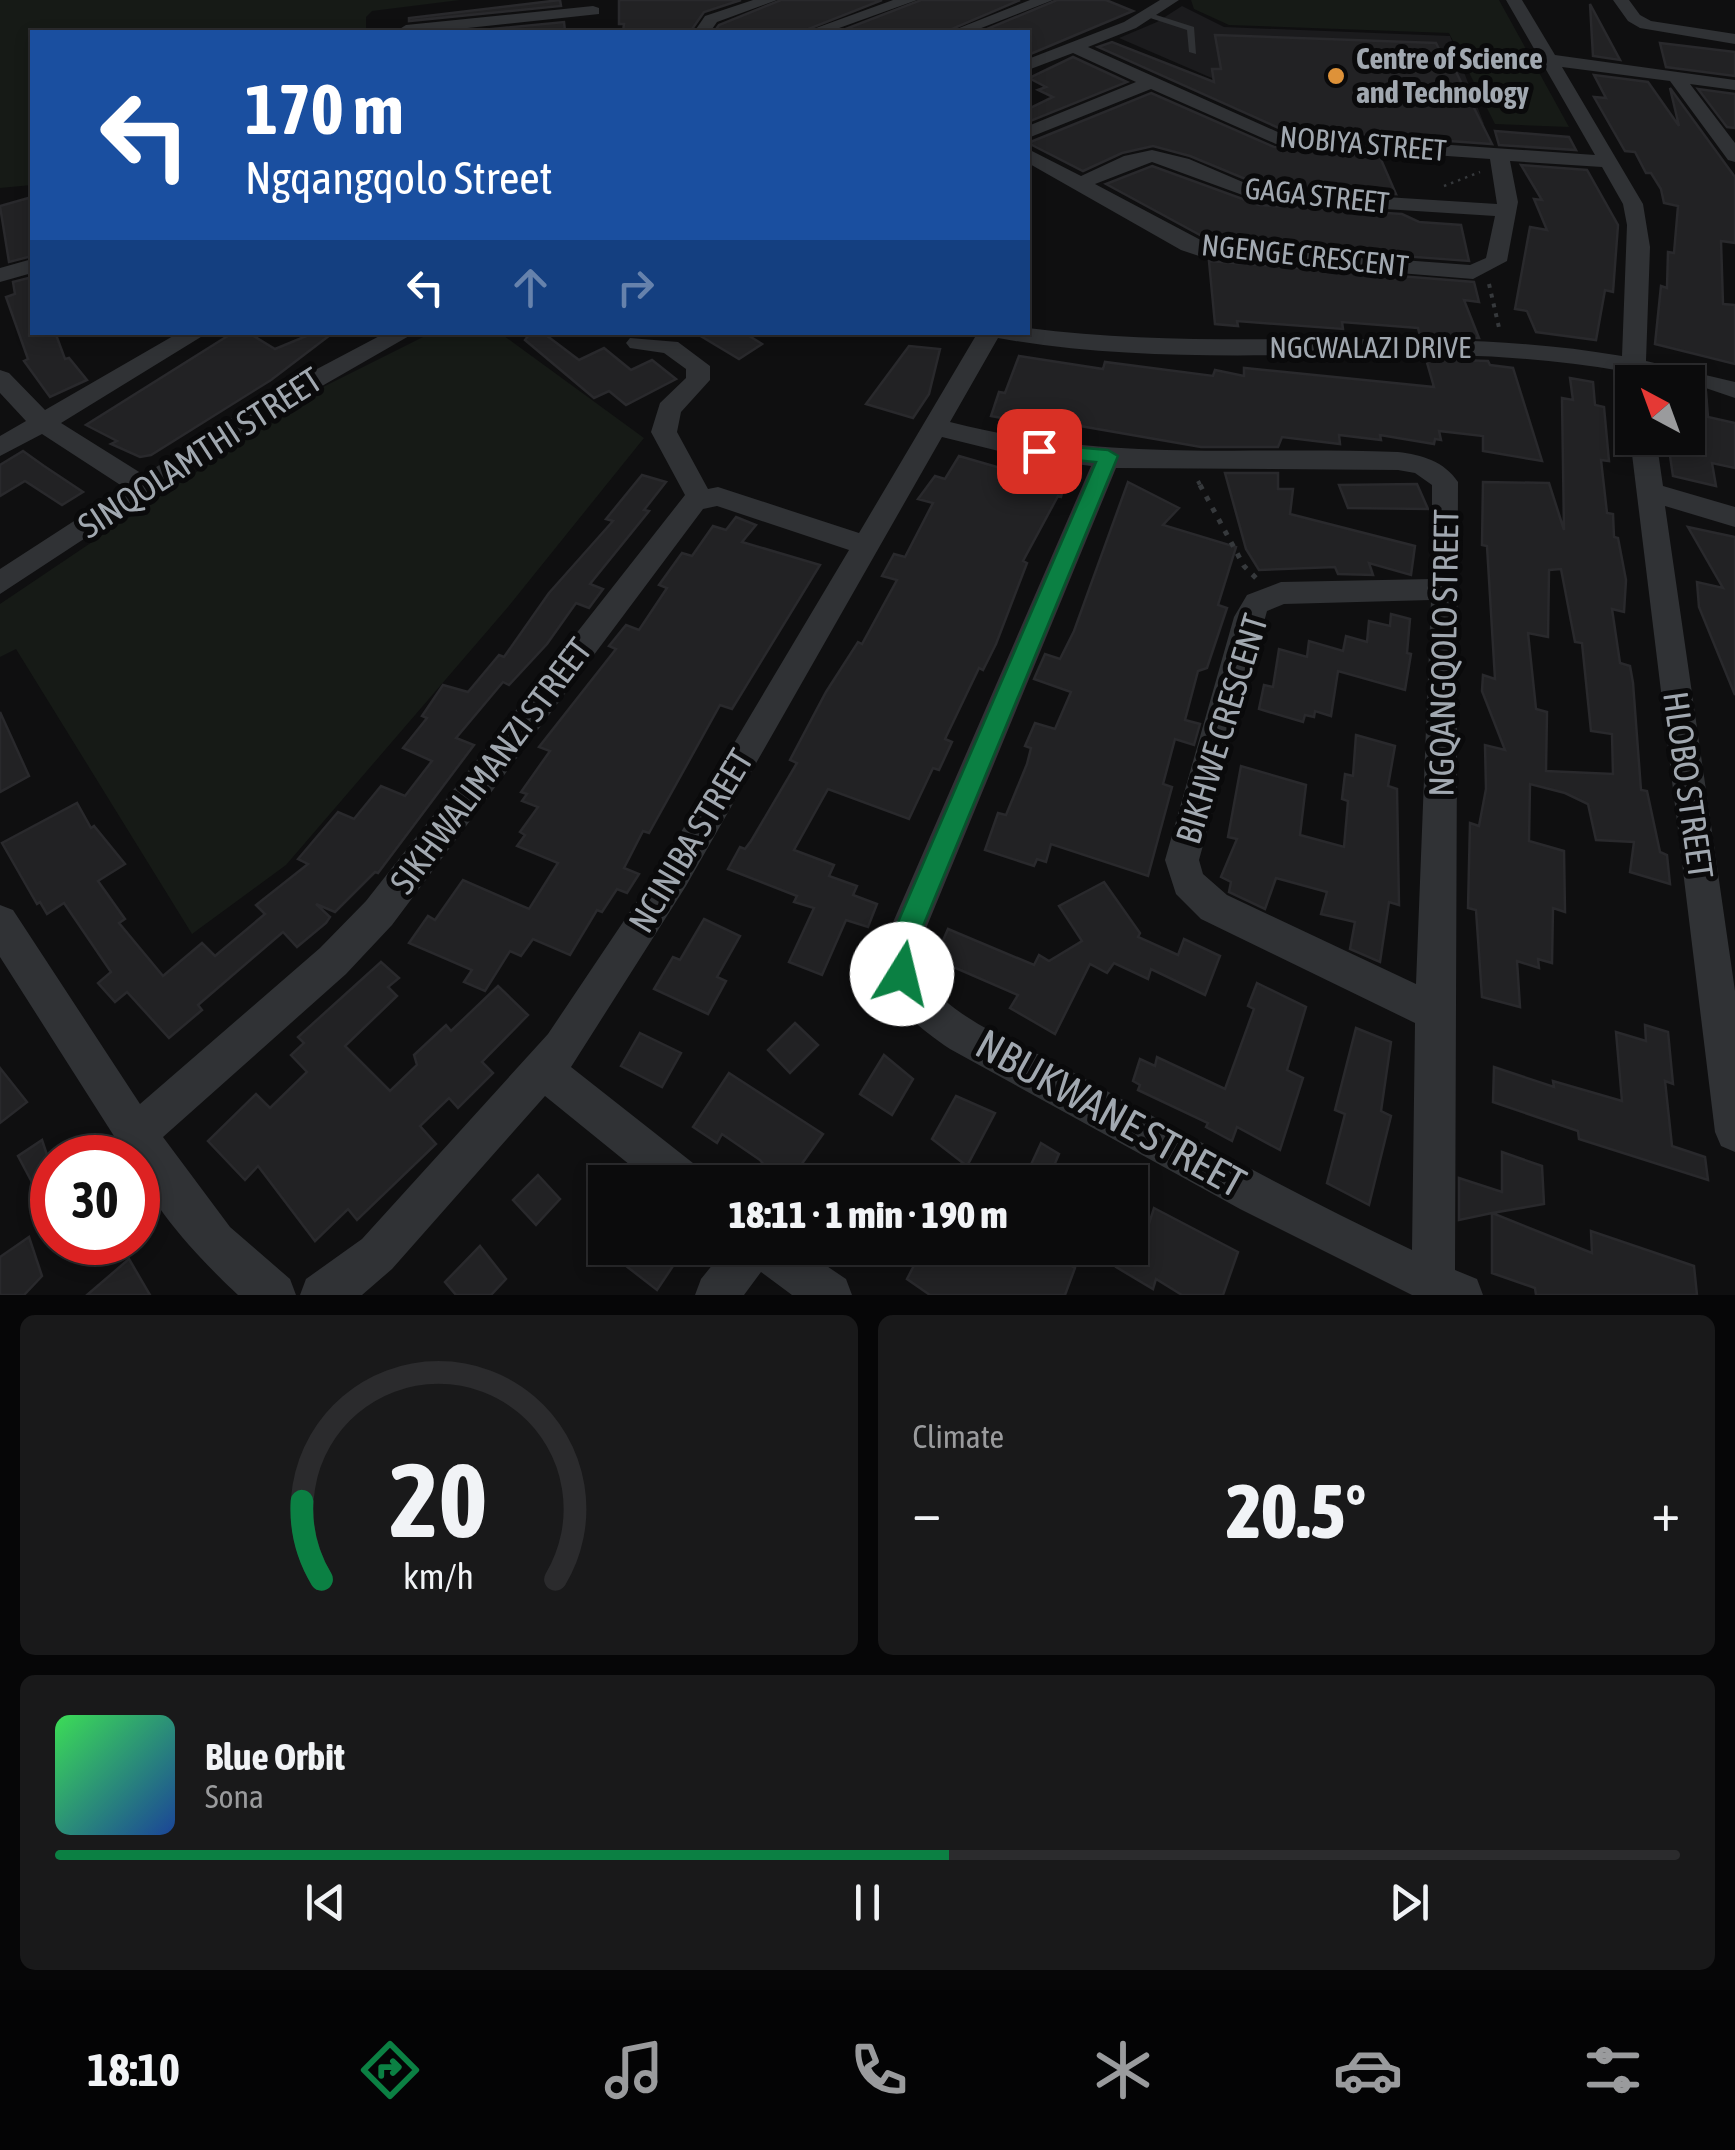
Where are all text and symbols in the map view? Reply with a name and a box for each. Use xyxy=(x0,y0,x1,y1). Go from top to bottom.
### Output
place label: Centre of Science and Technology xyxy=(1356,41,1543,109)
marker: Centre of Science and Technology xyxy=(1325,65,1347,87)
text: 170 m xyxy=(245,69,404,149)
icon: left xyxy=(80,70,210,200)
street label: NOBIYA STREET xyxy=(1278,119,1448,167)
text: Ngqangqolo Street xyxy=(245,152,553,204)
street label: GAGA STREET xyxy=(1243,171,1391,219)
street label: NGENGE CRESCENT xyxy=(1200,227,1410,283)
icon: left xyxy=(398,260,453,315)
icon: ahead xyxy=(503,260,558,315)
icon: right xyxy=(608,260,663,315)
street label: NGCWALAZI DRIVE xyxy=(1269,330,1471,364)
street label: SINQOLAMTHI STREET xyxy=(71,359,328,546)
north arrow xyxy=(1615,365,1705,455)
map controls xyxy=(1615,365,1705,455)
pin xyxy=(997,409,1082,494)
icon: arrive xyxy=(1012,424,1067,479)
street label: NGQANGQOLO STREET xyxy=(1420,509,1466,797)
street label: BIKHWE CRESCENT xyxy=(1167,609,1275,848)
street label: SIKHWALIMANZI STREET xyxy=(381,630,599,901)
street label: HLOBO STREET xyxy=(1656,689,1722,881)
street label: NCINIBA STREET xyxy=(620,742,760,939)
position arrow xyxy=(850,922,954,1026)
street label: NBUKWANE STREET xyxy=(968,1019,1254,1207)
speed limit sign: 30 xyxy=(30,1135,160,1265)
text: 18:11 · 1 min · 190 m xyxy=(728,1193,1008,1236)
text: Climate xyxy=(913,1418,1004,1455)
text: 20 xyxy=(390,1440,488,1559)
text: 20.5° xyxy=(1226,1468,1366,1554)
text: − xyxy=(913,1480,941,1543)
text: + xyxy=(1651,1480,1680,1543)
text: km/h xyxy=(403,1556,474,1597)
text: Blue Orbit xyxy=(205,1735,345,1778)
text: Sona xyxy=(205,1778,264,1815)
icon: previous xyxy=(298,1875,353,1930)
icon: pause xyxy=(840,1875,895,1930)
icon: next xyxy=(1382,1875,1437,1930)
icon: directions xyxy=(355,2035,425,2105)
icon: music xyxy=(599,2035,669,2105)
icon: phone xyxy=(844,2035,914,2105)
icon: climate xyxy=(1088,2035,1158,2105)
icon: car xyxy=(1333,2035,1403,2105)
icon: filters xyxy=(1578,2035,1648,2105)
text: 18:10 xyxy=(87,2044,180,2096)

